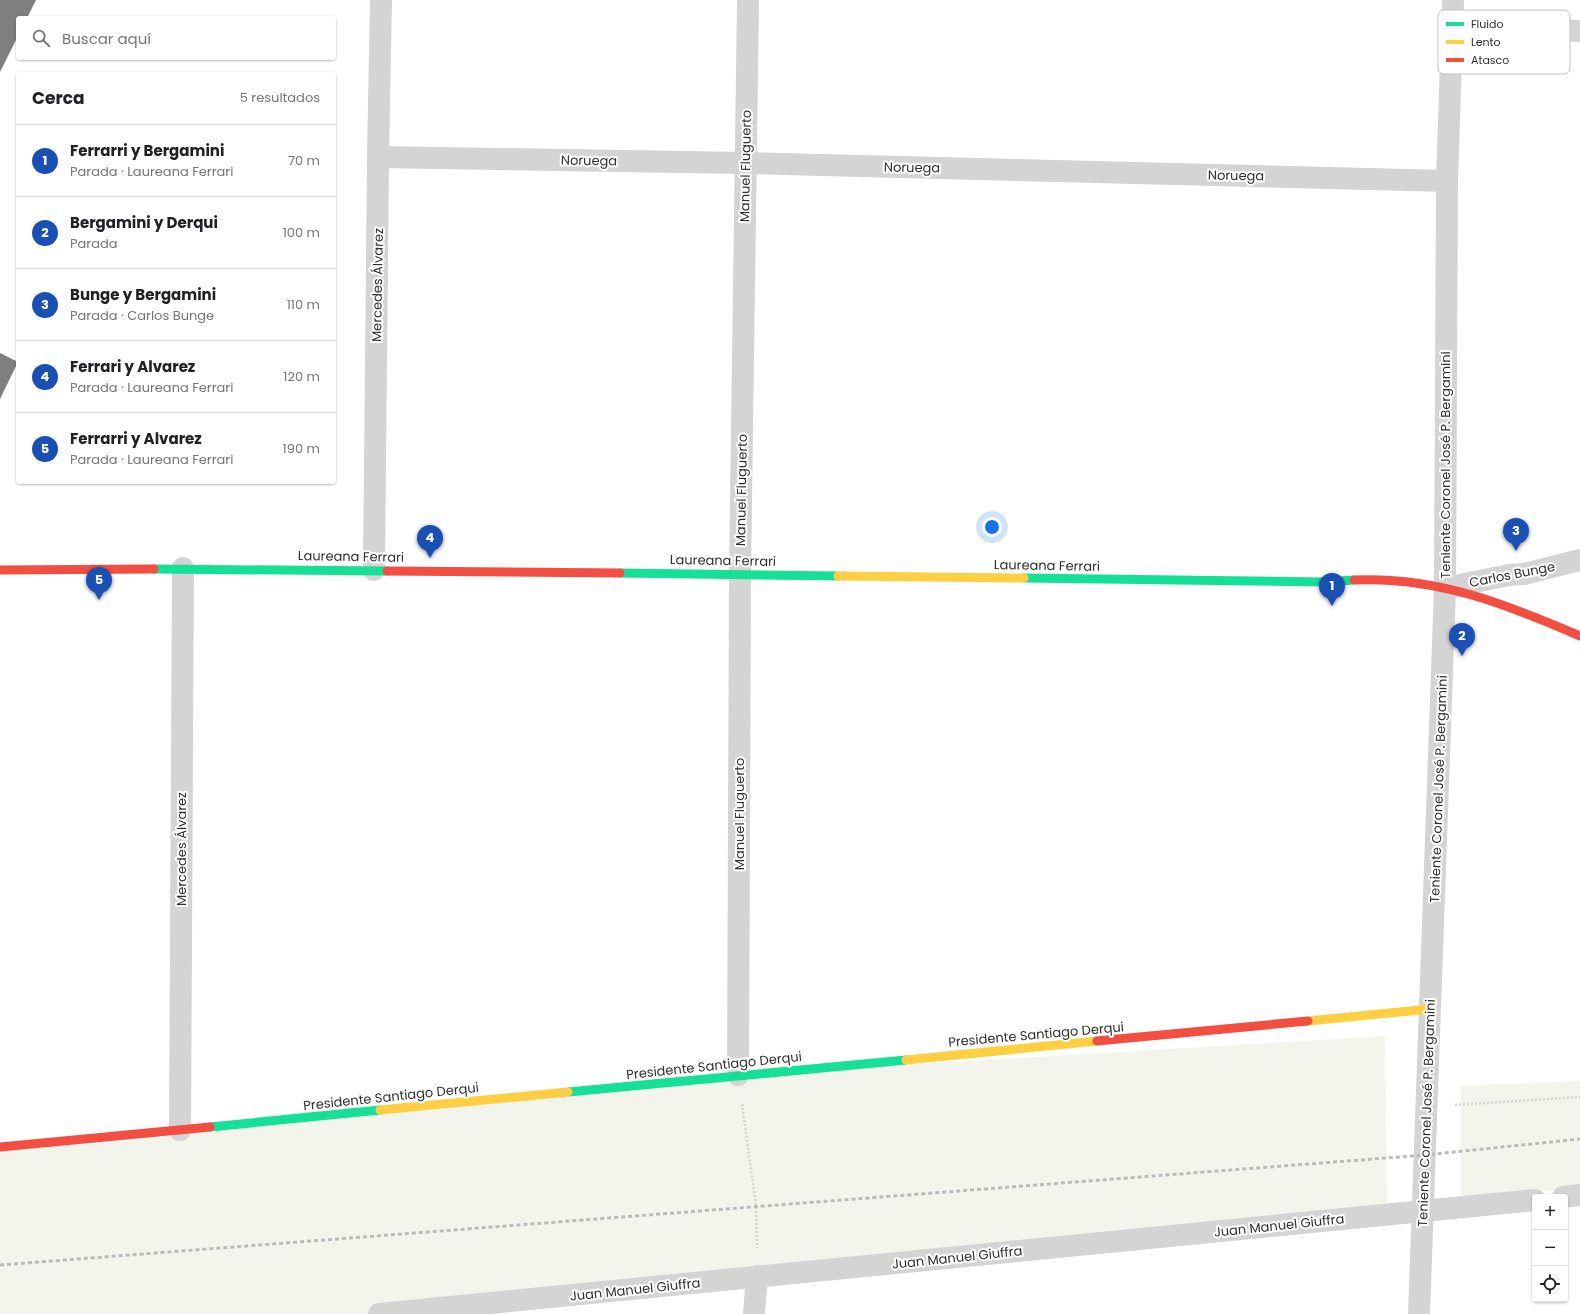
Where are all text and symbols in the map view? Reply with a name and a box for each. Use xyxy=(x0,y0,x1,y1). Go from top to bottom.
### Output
legend xyxy=(1438,10,1570,74)
search box xyxy=(16,16,336,60)
text: Fluido xyxy=(1471,16,1503,32)
icon: search xyxy=(30,27,52,49)
text: Buscar aquí xyxy=(62,28,151,49)
text: Lento xyxy=(1471,34,1501,50)
text: Atasco xyxy=(1471,52,1509,68)
text: Cerca xyxy=(32,86,85,110)
text: 5 resultados xyxy=(240,88,320,107)
street label: Manuel Fluguerto xyxy=(735,110,756,222)
text: Ferrarri y Bergamini xyxy=(70,140,224,161)
text: 1 xyxy=(43,151,47,170)
text: 70 m xyxy=(288,151,320,170)
street label: Noruega xyxy=(561,151,617,170)
street label: Noruega xyxy=(884,158,940,177)
text: Parada · Laureana Ferrari xyxy=(70,162,233,181)
street label: Noruega xyxy=(1208,166,1264,185)
text: Bergamini y Derqui xyxy=(70,212,218,233)
text: 2 xyxy=(41,223,49,242)
text: 100 m xyxy=(283,223,320,242)
street label: Mercedes Álvarez xyxy=(367,228,388,342)
text: Parada xyxy=(70,234,118,253)
text: Bunge y Bergamini xyxy=(70,284,216,305)
text: 3 xyxy=(41,295,49,314)
text: 110 m xyxy=(287,295,320,314)
text: Parada · Carlos Bunge xyxy=(70,306,214,325)
street label: Teniente Coronel José P. Bergamini xyxy=(1436,351,1455,579)
text: Ferrari y Alvarez xyxy=(70,356,195,377)
text: 4 xyxy=(41,367,49,386)
text: 120 m xyxy=(283,367,320,386)
text: Parada · Laureana Ferrari xyxy=(70,378,233,397)
text: Ferrarri y Alvarez xyxy=(70,428,202,449)
street label: Manuel Fluguerto xyxy=(731,434,752,546)
text: 5 xyxy=(41,439,49,458)
text: 190 m xyxy=(283,439,320,458)
text: Parada · Laureana Ferrari xyxy=(70,450,233,469)
your location xyxy=(982,517,1002,537)
pin: 3 xyxy=(1503,518,1529,551)
pin: 4 xyxy=(417,525,443,558)
street label: Laureana Ferrari xyxy=(298,546,404,567)
street label: Laureana Ferrari xyxy=(670,550,776,571)
street label: Laureana Ferrari xyxy=(994,555,1100,576)
street label: Carlos Bunge xyxy=(1468,557,1557,592)
pin: 5 xyxy=(86,567,112,600)
pin: 1 xyxy=(1319,573,1345,606)
pin: 2 xyxy=(1449,623,1475,656)
street label: Teniente Coronel José P. Bergamini xyxy=(1425,675,1452,903)
street label: Manuel Fluguerto xyxy=(730,758,749,870)
street label: Mercedes Álvarez xyxy=(172,792,191,906)
street label: Teniente Coronel José P. Bergamini xyxy=(1413,999,1440,1227)
street label: Presidente Santiago Derqui xyxy=(947,1017,1125,1052)
street label: Presidente Santiago Derqui xyxy=(625,1047,803,1084)
street label: Presidente Santiago Derqui xyxy=(302,1078,480,1115)
map controls xyxy=(1532,1194,1568,1302)
button: + xyxy=(1532,1194,1568,1230)
street label: Juan Manuel Giuffra xyxy=(1213,1209,1345,1242)
button: − xyxy=(1532,1230,1568,1266)
street label: Juan Manuel Giuffra xyxy=(891,1241,1023,1274)
button: locate xyxy=(1532,1266,1568,1302)
street label: Juan Manuel Giuffra xyxy=(569,1273,701,1306)

